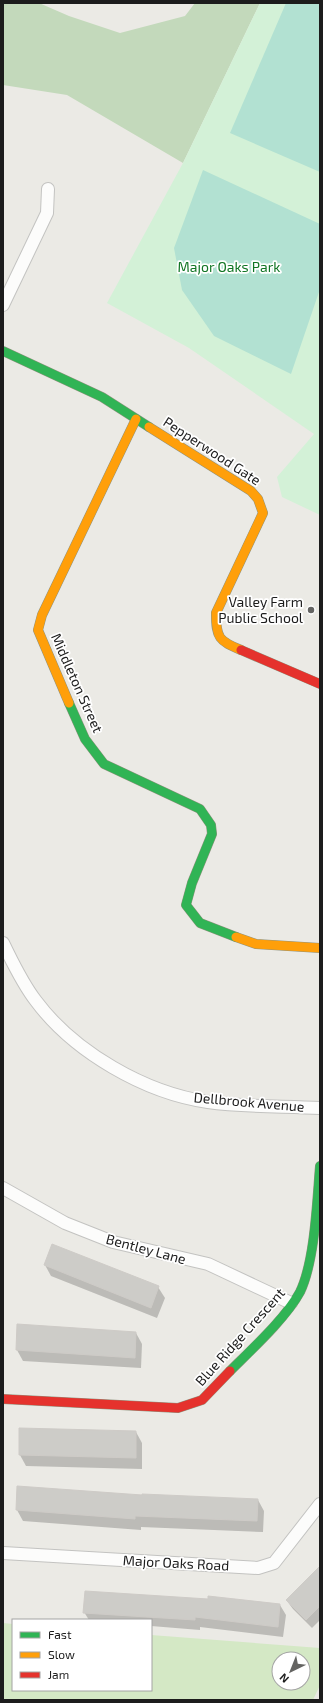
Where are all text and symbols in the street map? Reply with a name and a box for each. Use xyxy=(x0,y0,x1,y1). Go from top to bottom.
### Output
park label: Major Oaks Park xyxy=(178,258,280,275)
street label: Pepperwood Gate xyxy=(160,413,264,488)
place label: Valley Farm Public School xyxy=(218,593,304,626)
marker: Valley Farm Public School xyxy=(306,605,316,615)
street label: Middleton Street xyxy=(48,631,107,735)
street label: Dellbrook Avenue xyxy=(193,1088,305,1115)
street label: Bentley Lane xyxy=(104,1230,188,1267)
street label: Blue Ridge Crescent xyxy=(191,1284,288,1389)
street label: Major Oaks Road xyxy=(122,1551,230,1574)
legend xyxy=(12,1619,152,1691)
text: Fast xyxy=(48,1627,72,1641)
text: Slow xyxy=(48,1647,75,1661)
north arrow xyxy=(271,1651,311,1691)
text: Jam xyxy=(48,1667,69,1681)
text: N xyxy=(276,1671,291,1686)

